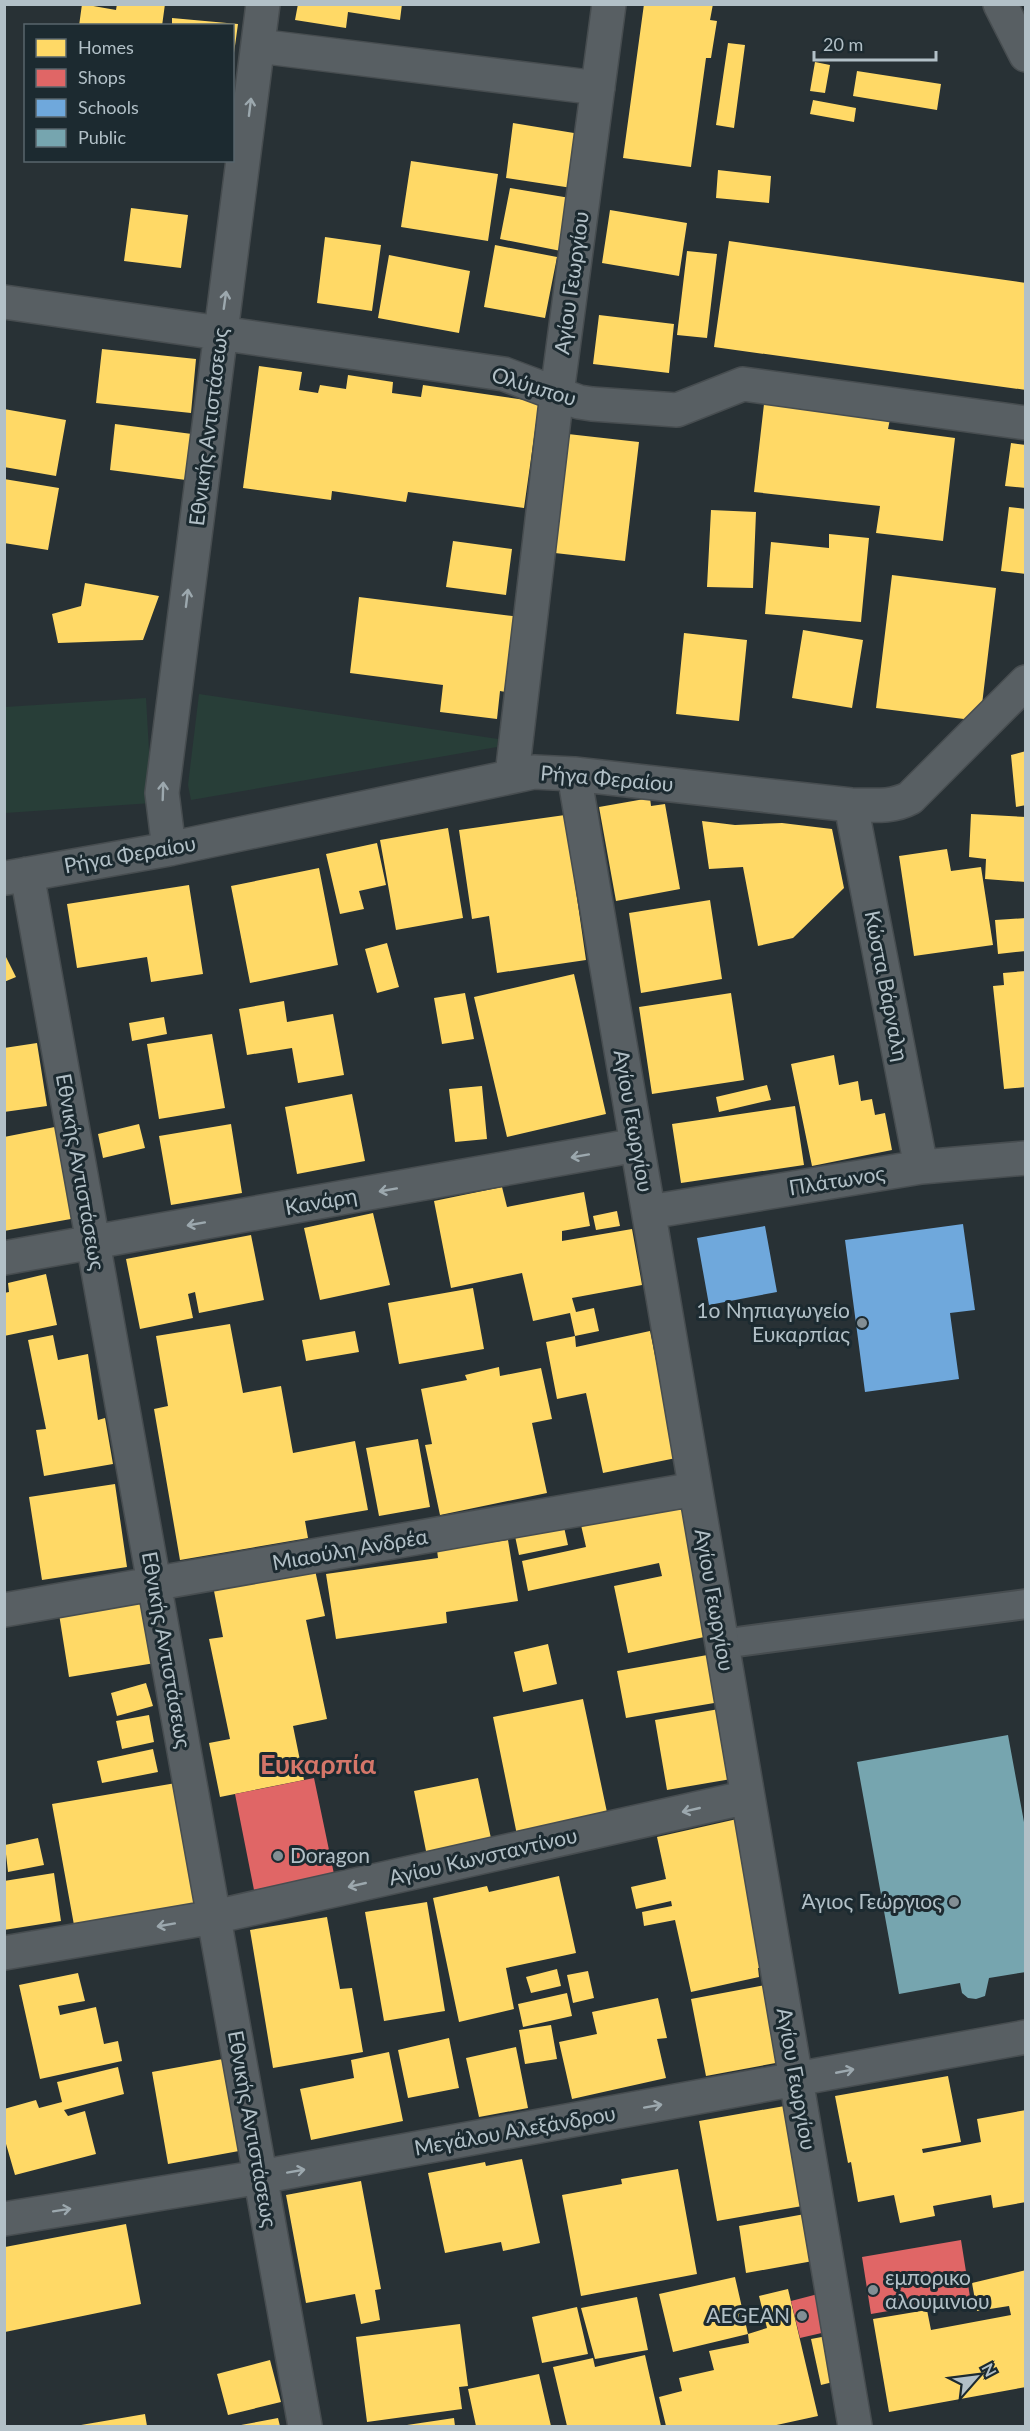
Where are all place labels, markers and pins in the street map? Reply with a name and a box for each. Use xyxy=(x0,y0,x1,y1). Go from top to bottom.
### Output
place label: 1ο Νηπιαγωγείο Ευκαρπίας xyxy=(696,1297,850,1346)
marker: 1ο Νηπιαγωγείο Ευκαρπίας xyxy=(855,1316,869,1330)
place label: Doragon xyxy=(290,1842,370,1867)
marker: Doragon xyxy=(271,1849,285,1863)
place label: Άγιος Γεώργιος xyxy=(802,1888,942,1913)
marker: Άγιος Γεώργιος xyxy=(947,1895,961,1909)
place label: εμπορικο αλουμινιου xyxy=(885,2264,990,2313)
marker: εμπορικο αλουμινιου xyxy=(866,2283,880,2297)
place label: AEGEAN xyxy=(706,2302,790,2327)
marker: AEGEAN xyxy=(795,2309,809,2323)

